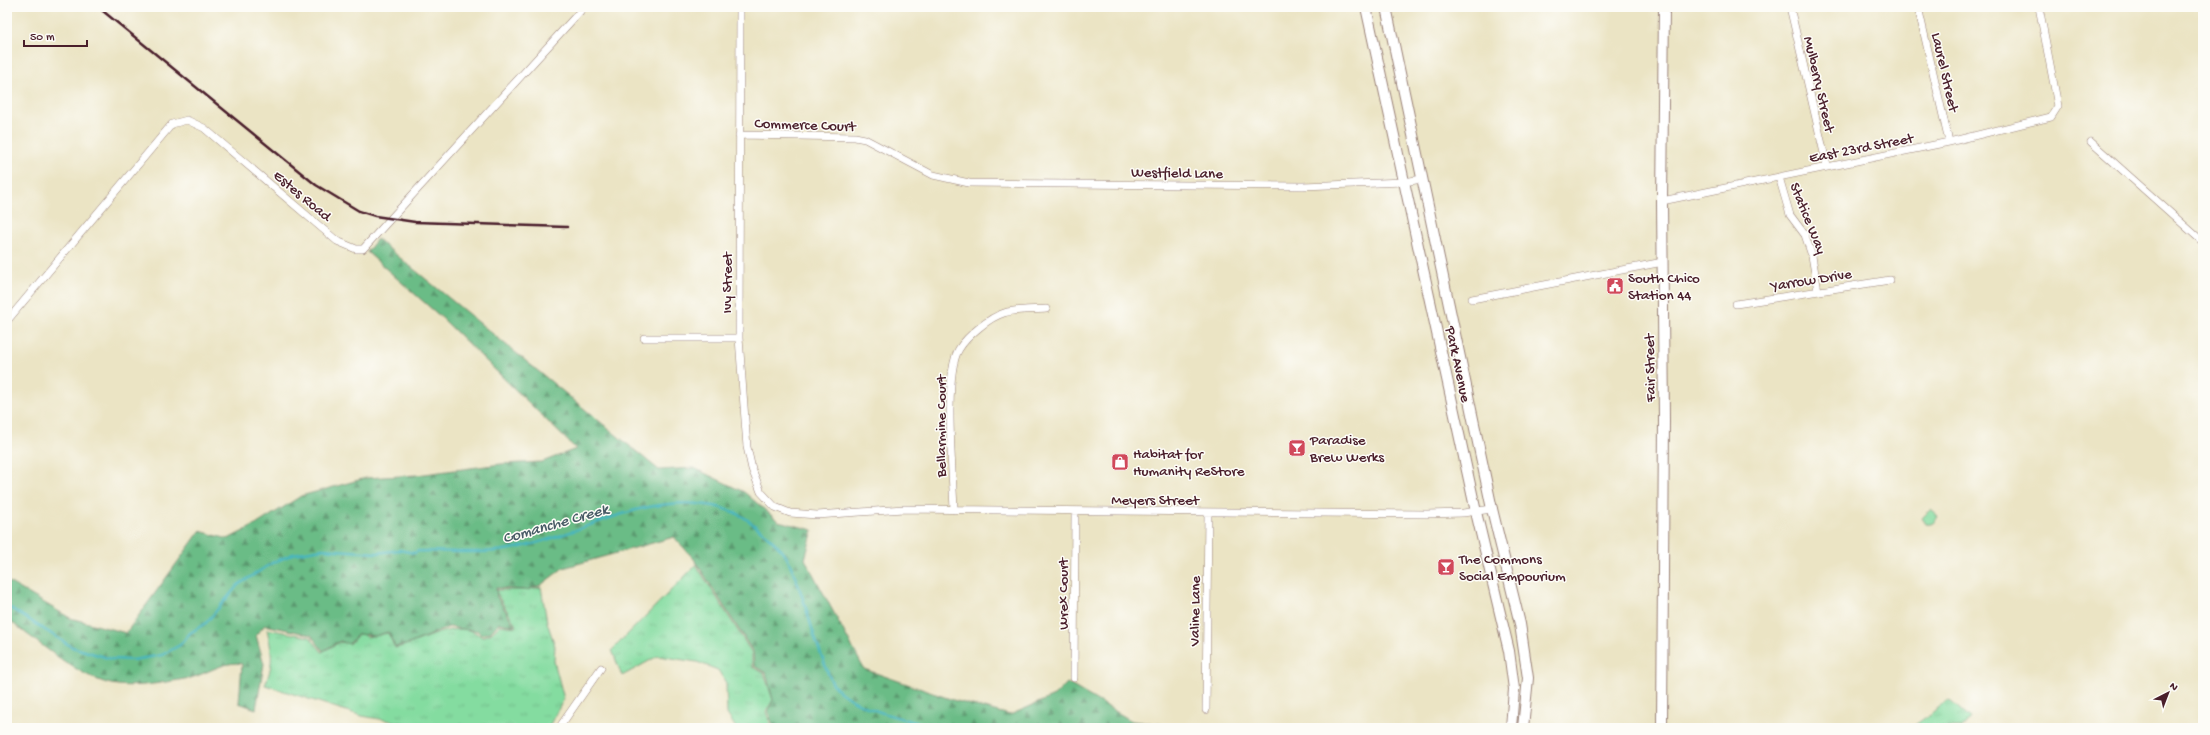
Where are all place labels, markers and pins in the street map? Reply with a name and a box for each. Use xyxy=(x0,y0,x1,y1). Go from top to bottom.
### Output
place label: South Chico Station 44 xyxy=(1628,270,1700,305)
public building icon: South Chico Station 44 xyxy=(1605,276,1625,296)
place label: Paradise Brew Werks xyxy=(1309,432,1384,467)
bar icon: Paradise Brew Werks xyxy=(1287,438,1307,458)
place label: Habitat for Humanity ReStore xyxy=(1133,446,1245,481)
shop icon: Habitat for Humanity ReStore xyxy=(1110,452,1130,472)
place label: The Commons Social Empourium xyxy=(1458,551,1566,586)
bar icon: The Commons Social Empourium xyxy=(1436,557,1456,577)

